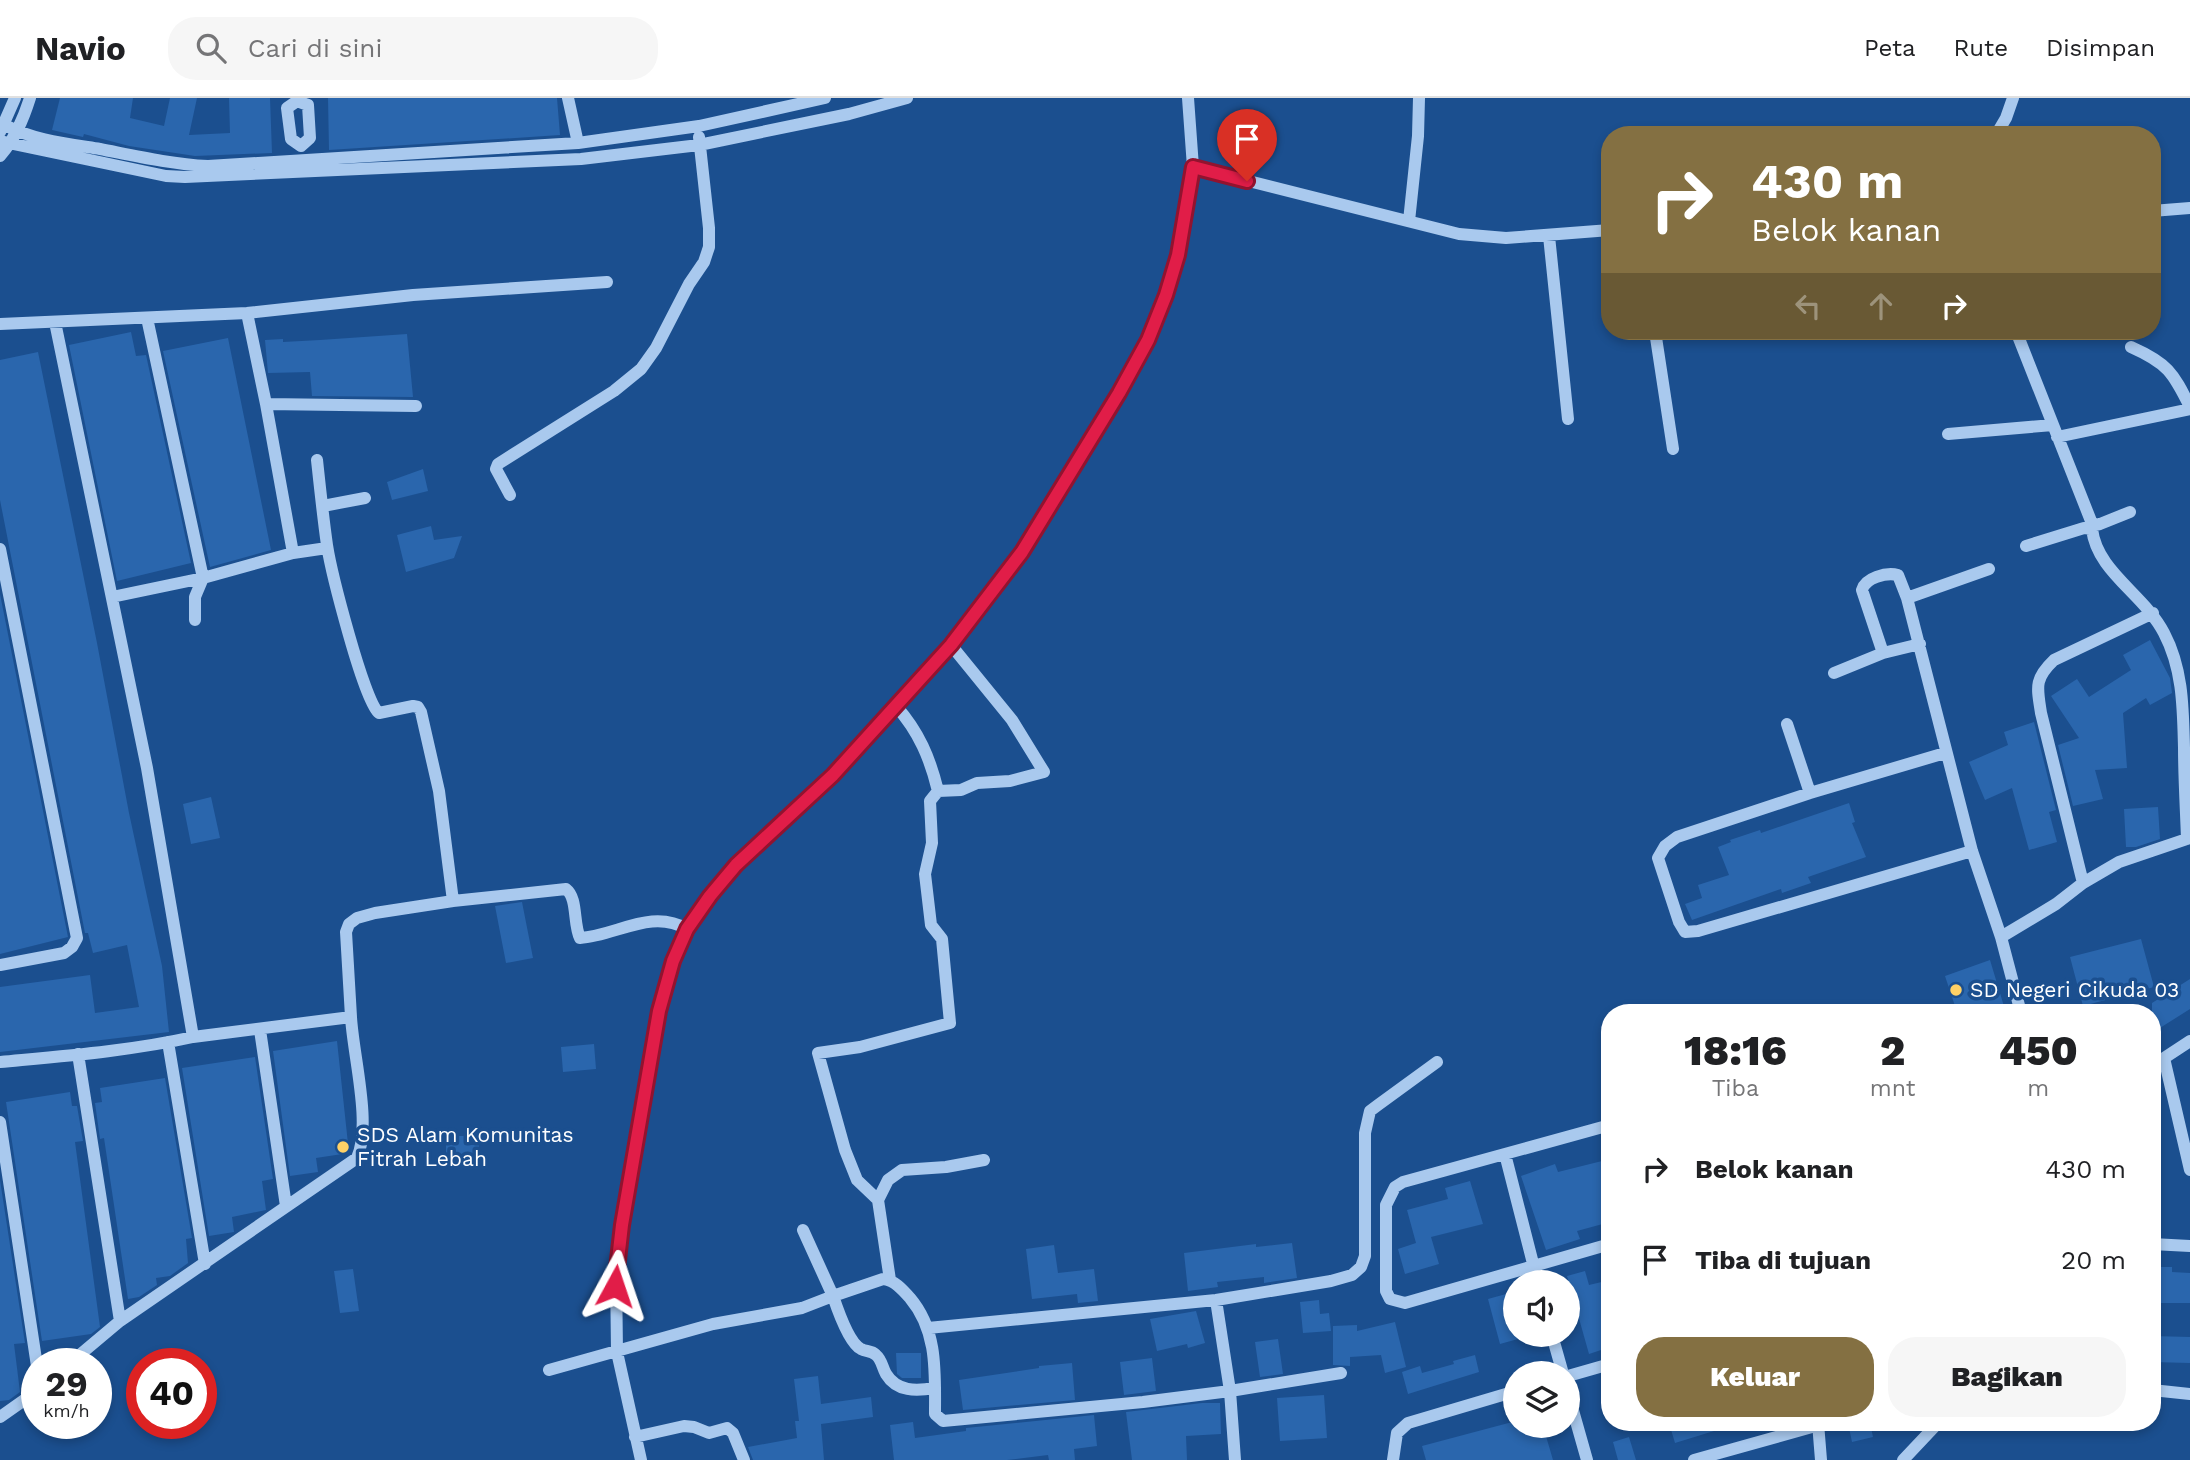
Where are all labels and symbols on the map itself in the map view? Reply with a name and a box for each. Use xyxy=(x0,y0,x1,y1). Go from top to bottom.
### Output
pin xyxy=(1217,109,1277,181)
place label: SD Negeri Cikuda 03 xyxy=(1970,977,2179,1002)
marker: SD Negeri Cikuda 03 xyxy=(1948,982,1964,998)
place label: SDS Alam Komunitas Fitrah Lebah xyxy=(357,1122,574,1171)
marker: SDS Alam Komunitas Fitrah Lebah xyxy=(335,1139,351,1155)
position arrow xyxy=(578,1249,652,1323)
speed limit sign: 40 xyxy=(126,1348,217,1439)

